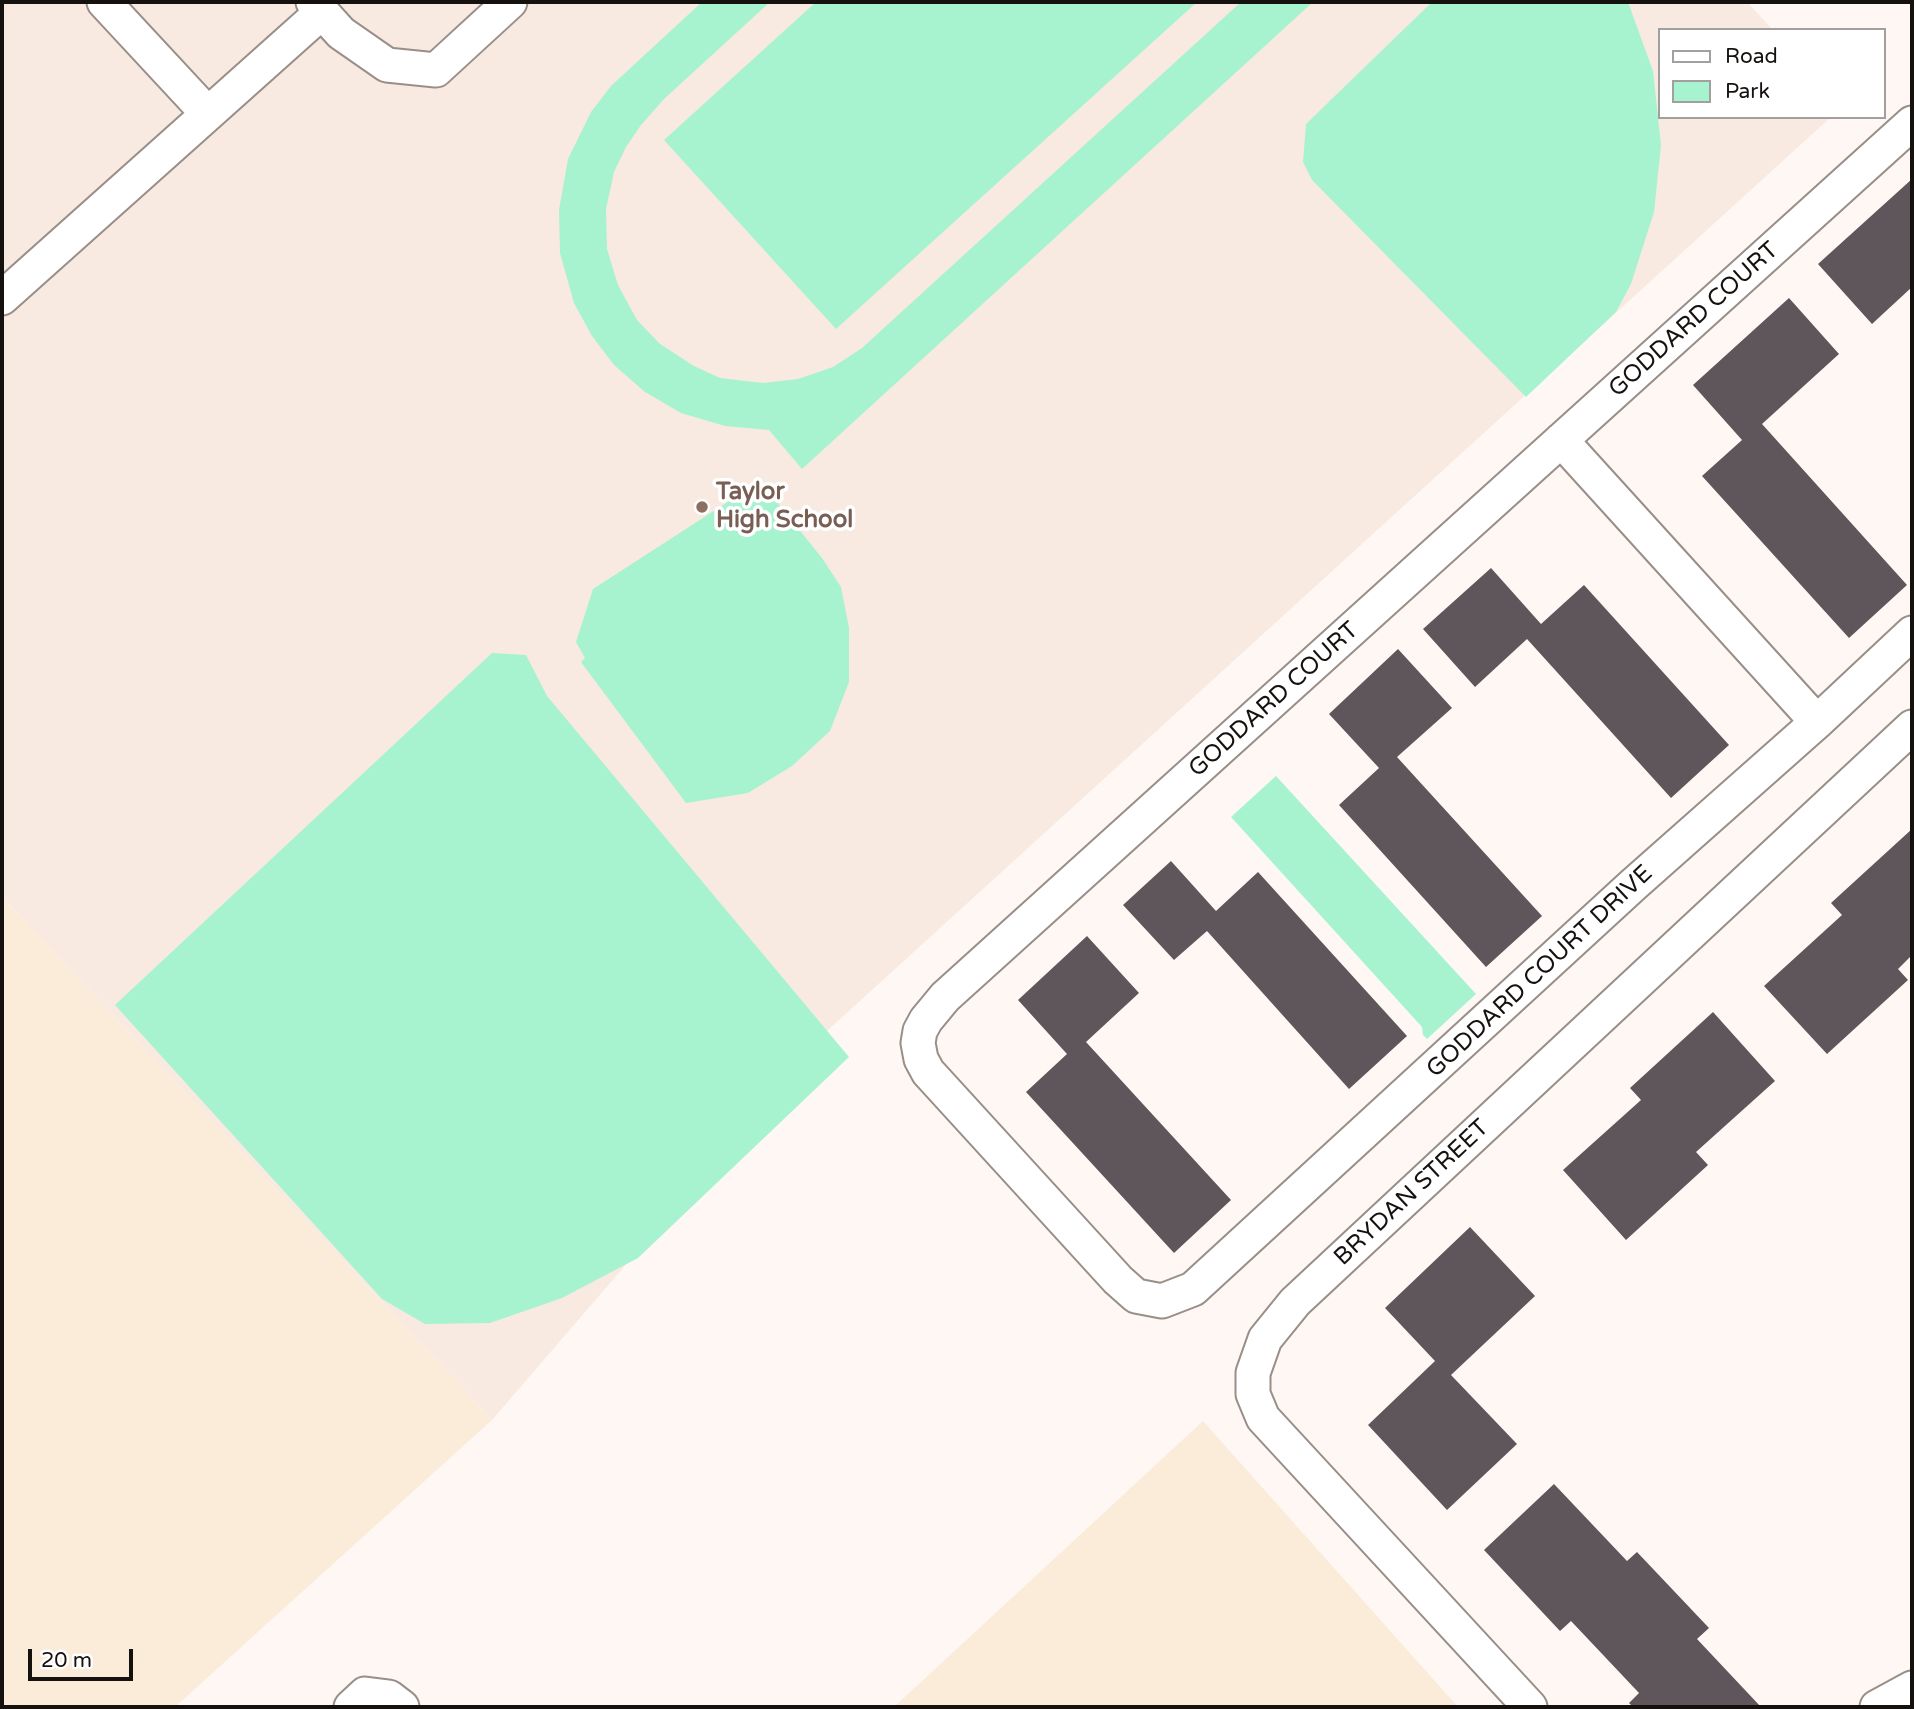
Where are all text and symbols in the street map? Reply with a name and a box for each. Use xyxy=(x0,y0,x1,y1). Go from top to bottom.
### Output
legend xyxy=(1658,28,1886,119)
text: Road xyxy=(1725,44,1778,69)
text: Park xyxy=(1725,79,1770,104)
street label: GODDARD COURT xyxy=(1603,236,1785,404)
place label: Taylor High School xyxy=(716,479,853,535)
marker: Taylor High School xyxy=(694,499,710,515)
street label: GODDARD COURT xyxy=(1183,616,1365,784)
street label: GODDARD COURT DRIVE xyxy=(1421,860,1659,1084)
street label: BRYDAN STREET xyxy=(1329,1114,1495,1272)
scale bar xyxy=(32,1636,136,1680)
text: 20 m xyxy=(41,1648,92,1673)

